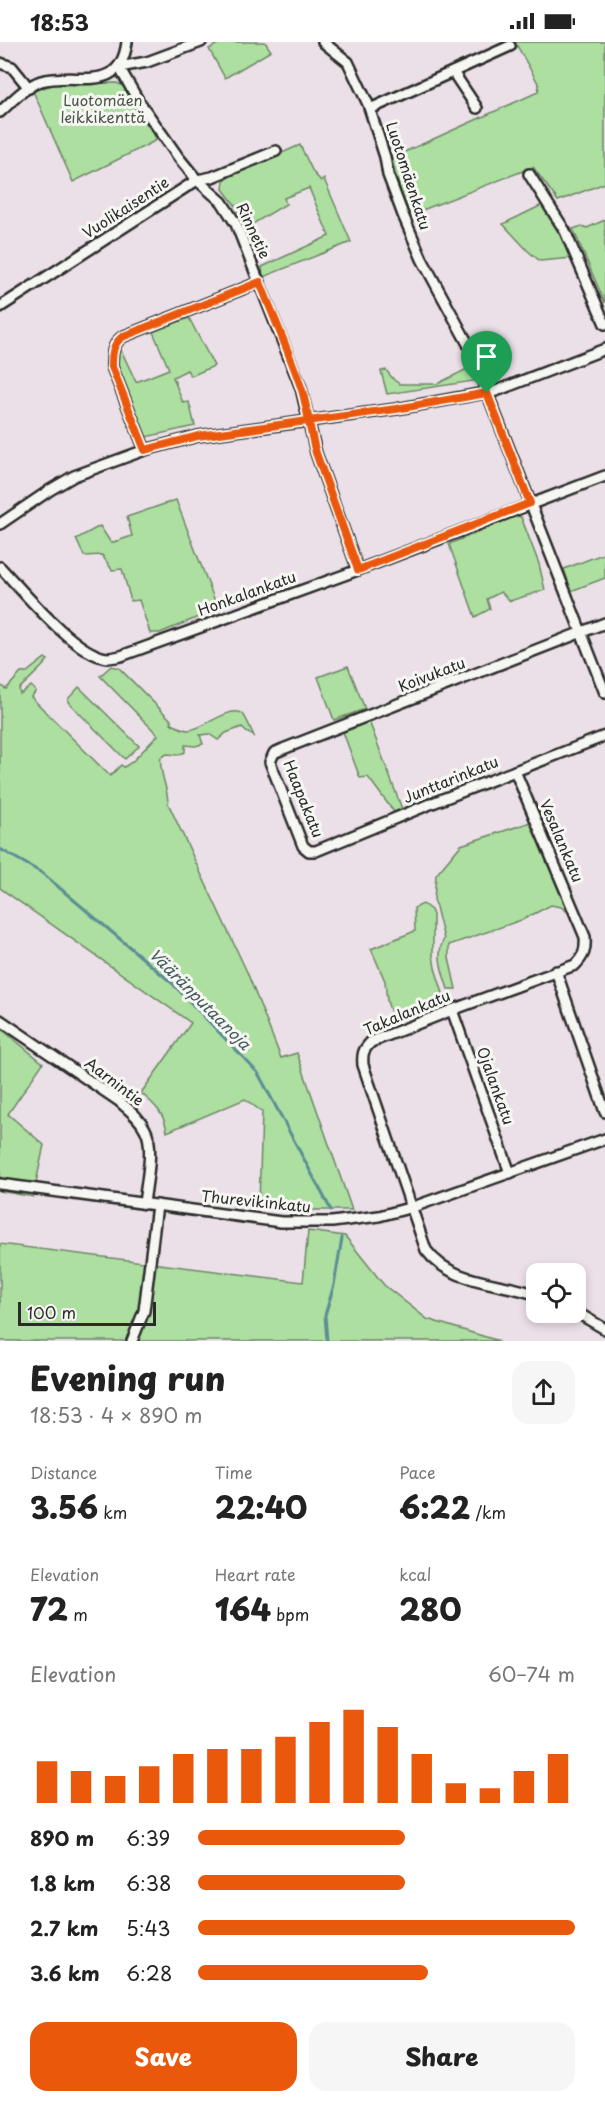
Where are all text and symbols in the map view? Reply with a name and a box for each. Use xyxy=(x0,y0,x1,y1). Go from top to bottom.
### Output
text: 18:53 xyxy=(30,5,89,38)
park label: Luotomäen leikkikenttä xyxy=(60,88,146,128)
street label: Luotomäenkatu xyxy=(381,118,438,233)
street label: Vuolikaisentie xyxy=(77,170,173,243)
street label: Rinnetie xyxy=(231,199,277,262)
pin xyxy=(461,331,512,393)
icon: arrive xyxy=(470,340,503,373)
street label: Honkalankatu xyxy=(194,564,299,621)
street label: Koivukatu xyxy=(395,650,468,697)
street label: Junttarinkatu xyxy=(399,749,502,808)
street label: Haapakatu xyxy=(278,756,330,841)
street label: Vesalankatu xyxy=(535,795,590,885)
water label: Vääränputaanoja xyxy=(144,942,258,1055)
street label: Takalankatu xyxy=(359,983,453,1040)
street label: Ojalankatu xyxy=(472,1043,521,1128)
street label: Aarnintie xyxy=(80,1051,149,1111)
street label: Thurevikinkatu xyxy=(200,1183,312,1218)
map controls xyxy=(526,1263,586,1323)
button: locate xyxy=(526,1263,586,1323)
scale bar xyxy=(18,1299,156,1326)
text: 100 m xyxy=(27,1300,76,1324)
text: Evening run xyxy=(30,1352,225,1402)
button: share xyxy=(512,1361,575,1424)
text: 18:53 · 4 × 890 m xyxy=(30,1400,203,1430)
text: Distance xyxy=(30,1460,97,1484)
text: Time xyxy=(215,1460,252,1484)
text: Pace xyxy=(399,1460,435,1484)
text: 3.56 xyxy=(30,1484,98,1529)
text: 22:40 xyxy=(215,1484,307,1529)
text: 6:22 xyxy=(399,1484,470,1529)
text: km xyxy=(98,1500,127,1524)
text: /km xyxy=(470,1500,506,1524)
text: Elevation xyxy=(30,1562,99,1586)
text: Heart rate xyxy=(215,1562,295,1586)
text: kcal xyxy=(399,1562,431,1586)
text: 72 xyxy=(30,1586,68,1631)
text: 164 xyxy=(215,1586,271,1631)
text: 280 xyxy=(399,1586,462,1631)
text: m xyxy=(68,1602,88,1626)
text: bpm xyxy=(271,1602,309,1626)
text: Elevation xyxy=(30,1659,116,1689)
text: 60–74 m xyxy=(488,1659,575,1689)
text: 890 m xyxy=(30,1823,94,1853)
text: 6:39 xyxy=(126,1823,170,1853)
text: 1.8 km xyxy=(30,1868,95,1898)
text: 6:38 xyxy=(126,1868,171,1898)
text: 2.7 km xyxy=(30,1913,98,1943)
text: 5:43 xyxy=(126,1913,170,1943)
text: 3.6 km xyxy=(30,1958,100,1988)
text: 6:28 xyxy=(126,1958,172,1988)
button: Save xyxy=(30,2022,297,2091)
button: Share xyxy=(309,2022,575,2091)

